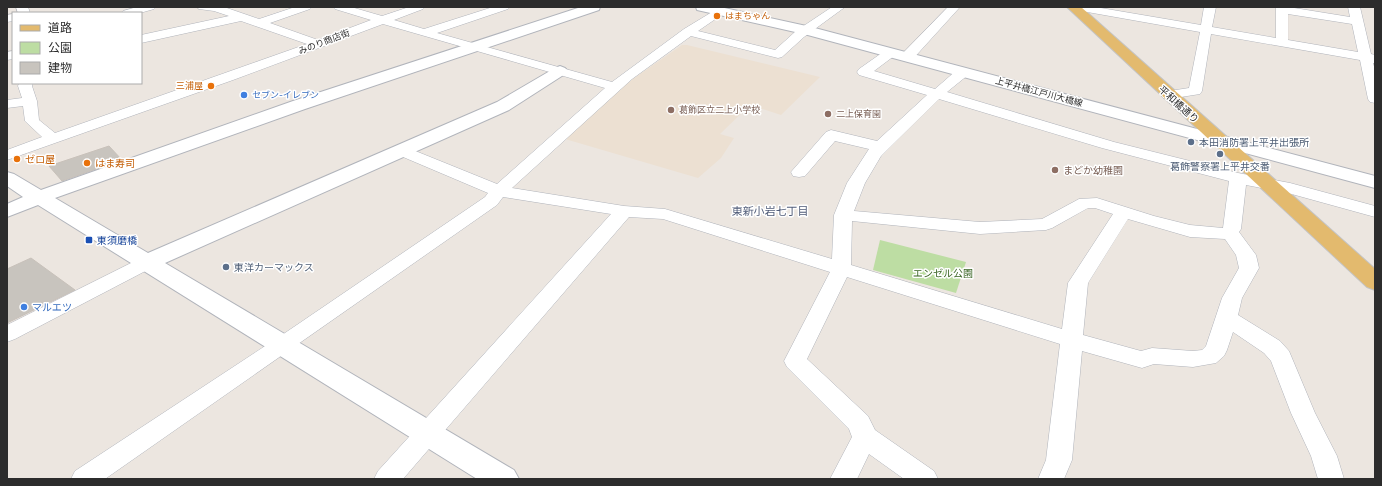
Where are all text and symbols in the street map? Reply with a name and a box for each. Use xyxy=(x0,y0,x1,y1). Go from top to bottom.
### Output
place label: はまちゃん xyxy=(725,9,770,22)
marker: はまちゃん xyxy=(712,11,722,21)
legend xyxy=(12,12,142,84)
text: 道路 xyxy=(48,18,72,37)
street label: みのり商店街 xyxy=(296,26,351,57)
text: 公園 xyxy=(48,38,72,57)
text: 建物 xyxy=(48,58,72,77)
street label: 上平井橋江戸川大橋線 xyxy=(994,74,1085,110)
place label: 三浦屋 xyxy=(176,79,203,92)
marker: 三浦屋 xyxy=(206,81,216,91)
street label: 平和橋通り xyxy=(1155,82,1202,127)
place label: セブン-イレブン xyxy=(252,88,319,101)
marker: セブン-イレブン xyxy=(239,90,249,100)
place label: 葛飾区立二上小学校 xyxy=(679,103,760,116)
marker: 葛飾区立二上小学校 xyxy=(666,105,676,115)
place label: 二上保育園 xyxy=(836,107,881,120)
marker: 二上保育園 xyxy=(823,109,833,119)
place label: 本田消防署上平井出張所 xyxy=(1199,135,1309,150)
marker: 本田消防署上平井出張所 xyxy=(1186,137,1196,147)
marker: 葛飾警察署上平井交番 xyxy=(1215,149,1225,159)
place label: ゼロ屋 xyxy=(25,152,55,167)
marker: ゼロ屋 xyxy=(12,154,22,164)
place label: はま寿司 xyxy=(95,156,135,171)
marker: はま寿司 xyxy=(82,158,92,168)
place label: 葛飾警察署上平井交番 xyxy=(1170,159,1270,174)
place label: まどか幼稚園 xyxy=(1063,163,1123,178)
marker: まどか幼稚園 xyxy=(1050,165,1060,175)
district label: 東新小岩七丁目 xyxy=(732,203,809,219)
place label: 東須磨橋 xyxy=(97,233,137,248)
marker: 東須磨橋 xyxy=(84,235,94,245)
place label: 東洋カーマックス xyxy=(234,260,314,275)
marker: 東洋カーマックス xyxy=(221,262,231,272)
park label: エンゼル公園 xyxy=(913,266,973,281)
place label: マルエツ xyxy=(32,300,72,315)
marker: マルエツ xyxy=(19,302,29,312)

